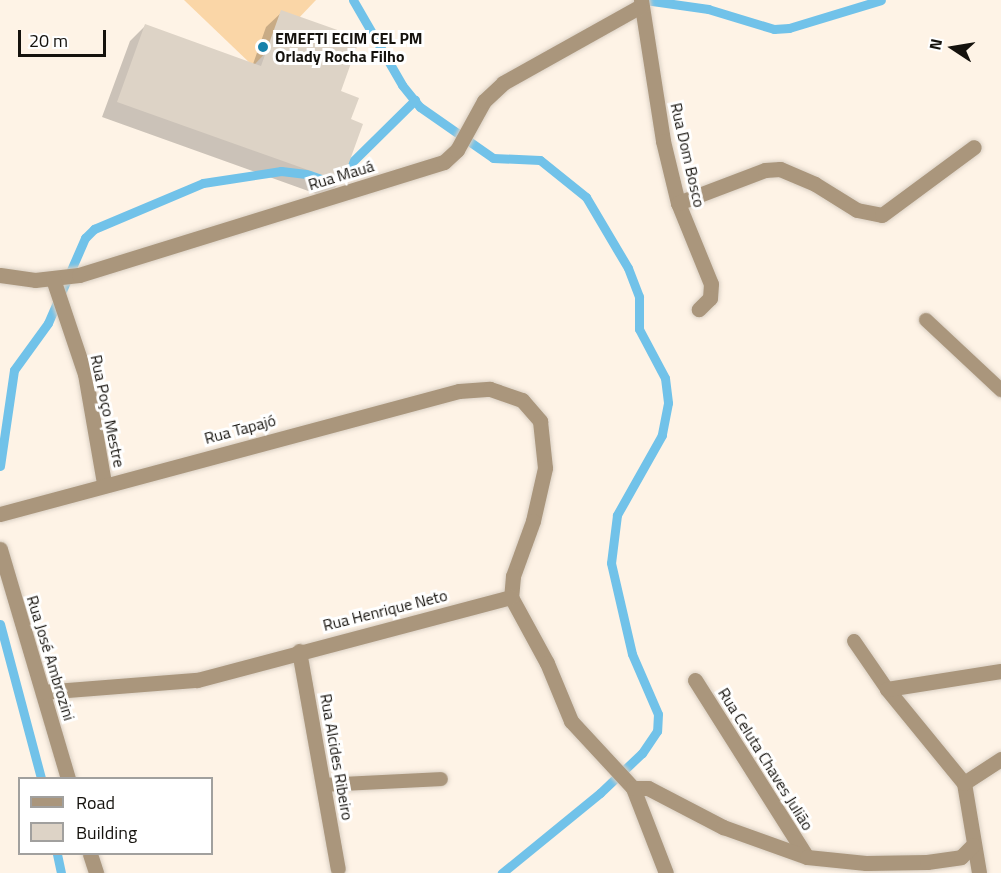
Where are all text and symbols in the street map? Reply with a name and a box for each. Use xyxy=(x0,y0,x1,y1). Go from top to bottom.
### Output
scale bar xyxy=(21,18,110,56)
north arrow xyxy=(923,18,983,78)
text: 20 m xyxy=(29,27,68,54)
place label: EMEFTI ECIM CEL PM Orlady Rocha Filho xyxy=(275,28,423,66)
text: N xyxy=(923,36,948,52)
marker: EMEFTI ECIM CEL PM Orlady Rocha Filho xyxy=(256,40,270,54)
street label: Rua Dom Bosco xyxy=(667,101,709,209)
street label: Rua Mauá xyxy=(306,156,376,194)
street label: Rua Poço Mestre xyxy=(87,353,129,469)
street label: Rua Tapajó xyxy=(202,410,278,448)
street label: Rua Henrique Neto xyxy=(321,585,449,635)
street label: Rua José Ambrozini xyxy=(23,593,79,723)
street label: Rua Celuta Chaves Julião xyxy=(714,684,818,834)
street label: Rua Alcides Ribeiro xyxy=(316,692,358,822)
legend xyxy=(18,777,213,855)
text: Road xyxy=(76,789,115,816)
text: Building xyxy=(76,819,137,846)

